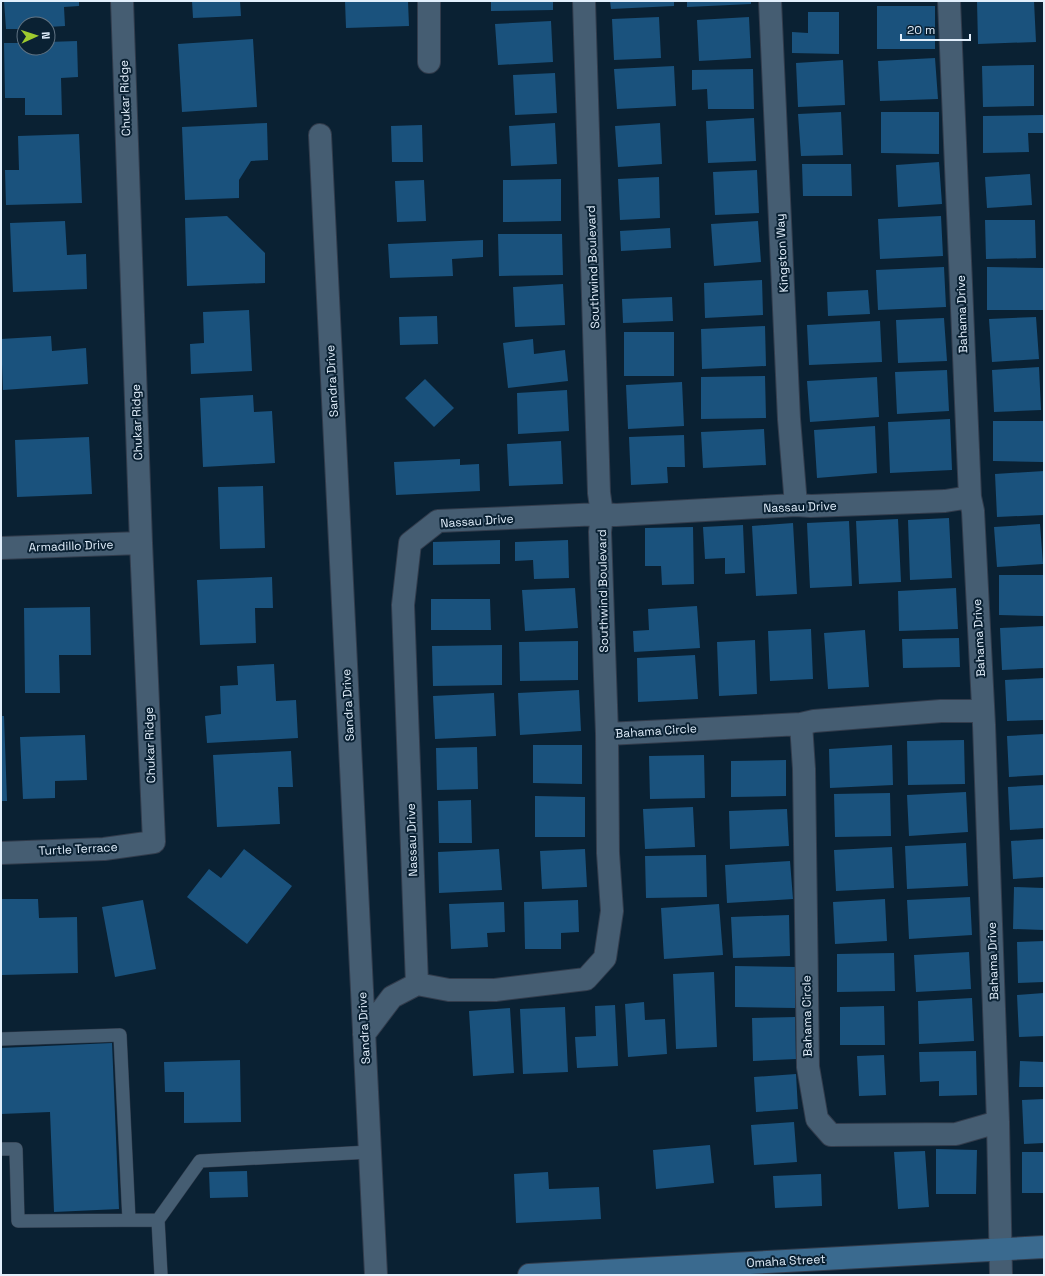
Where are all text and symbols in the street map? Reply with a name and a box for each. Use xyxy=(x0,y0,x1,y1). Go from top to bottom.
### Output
north arrow xyxy=(16,16,56,56)
scale bar xyxy=(901,16,970,42)
text: 20 m xyxy=(907,22,935,38)
text: N xyxy=(39,31,53,40)
street label: Chukar Ridge xyxy=(116,60,134,136)
street label: Southwind Boulevard xyxy=(583,205,603,329)
street label: Kingston Way xyxy=(772,213,792,293)
street label: Bahama Drive xyxy=(953,275,971,353)
street label: Sandra Drive xyxy=(322,344,342,418)
street label: Chukar Ridge xyxy=(128,384,146,460)
street label: Nassau Drive xyxy=(763,498,837,516)
street label: Nassau Drive xyxy=(440,510,514,532)
street label: Southwind Boulevard xyxy=(594,529,612,653)
street label: Armadillo Drive xyxy=(28,537,114,555)
street label: Bahama Drive xyxy=(969,599,989,677)
street label: Sandra Drive xyxy=(338,668,358,742)
street label: Chukar Ridge xyxy=(141,707,159,783)
street label: Bahama Circle xyxy=(615,720,697,742)
street label: Nassau Drive xyxy=(403,803,421,877)
street label: Turtle Terrace xyxy=(38,839,118,859)
street label: Bahama Drive xyxy=(984,922,1002,1000)
street label: Bahama Circle xyxy=(798,975,816,1057)
street label: Sandra Drive xyxy=(354,991,374,1065)
street label: Omaha Street xyxy=(746,1251,826,1271)

